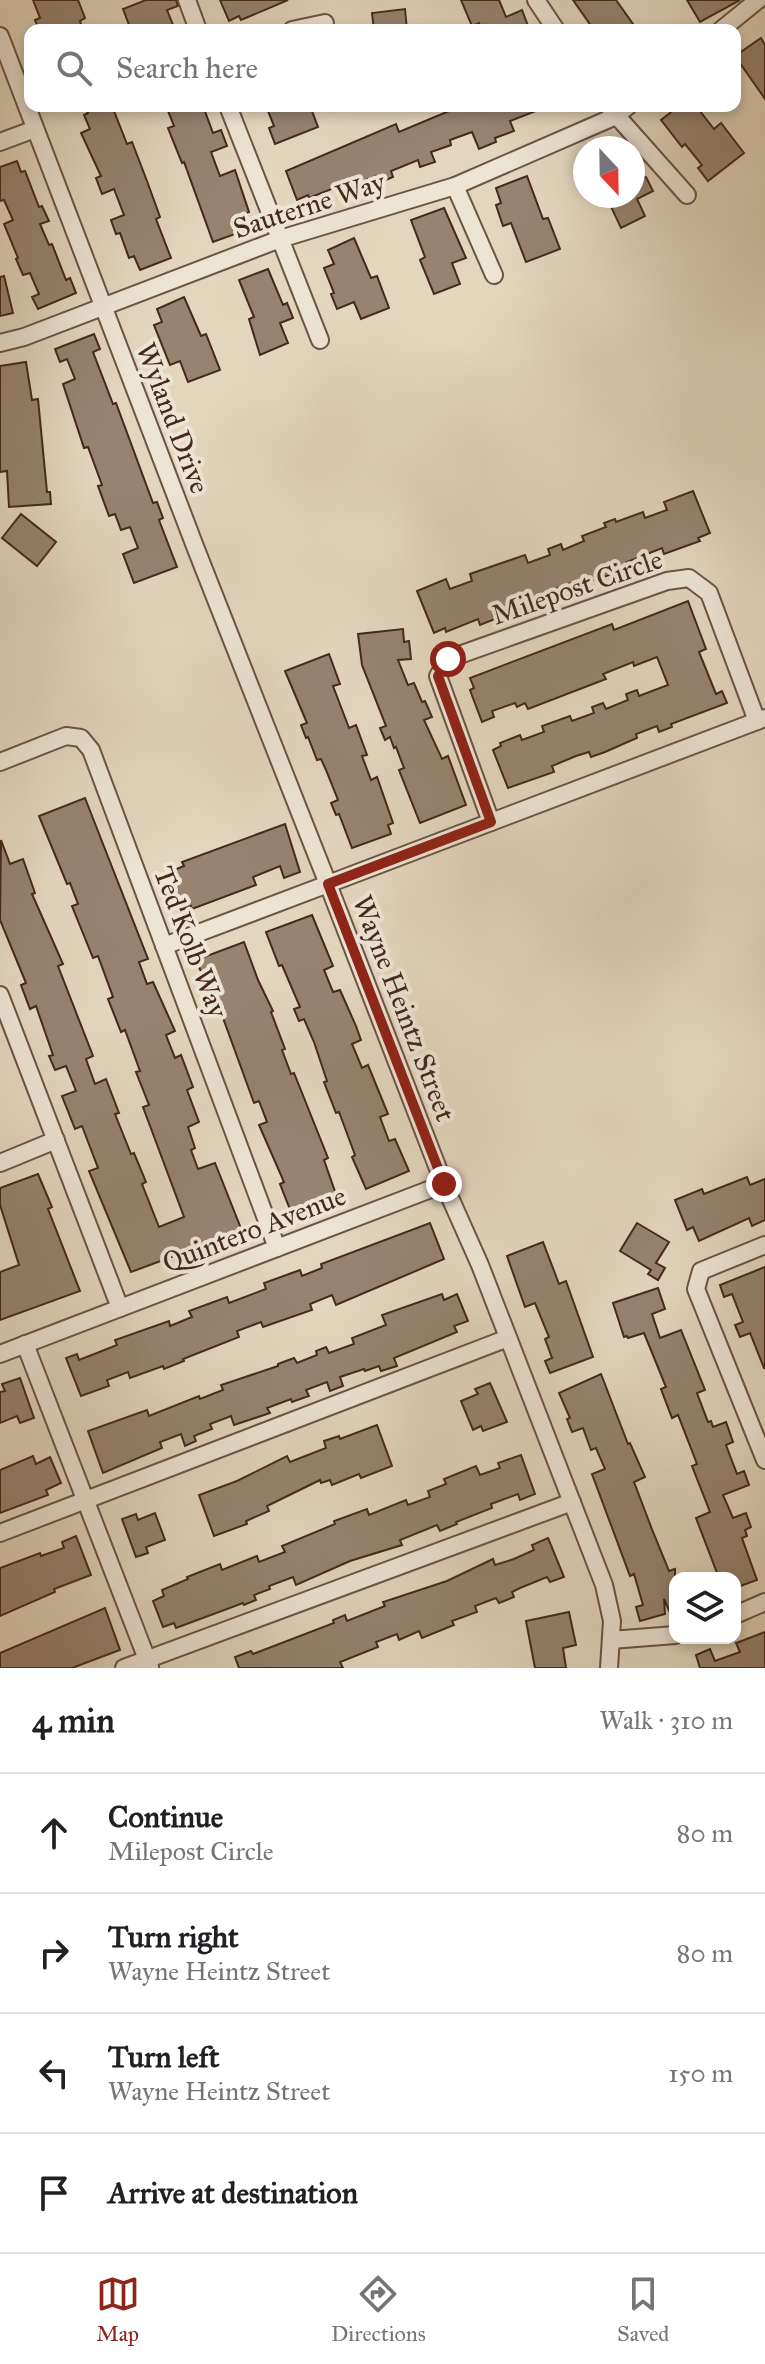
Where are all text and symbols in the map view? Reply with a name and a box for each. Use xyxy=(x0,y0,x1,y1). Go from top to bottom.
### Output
search box xyxy=(24,24,741,112)
icon: search xyxy=(52,46,96,90)
text: Search here xyxy=(116,50,258,86)
north arrow xyxy=(573,136,645,208)
street label: Sauterne Way xyxy=(229,164,390,246)
street label: Wyland Drive xyxy=(128,338,218,498)
street label: Milepost Circle xyxy=(487,541,667,633)
route start xyxy=(430,641,466,677)
street label: Ted Kolb Way xyxy=(146,861,236,1023)
street label: Wayne Heintz Street xyxy=(345,890,463,1126)
route end xyxy=(426,1166,462,1202)
street label: Quintero Avenue xyxy=(157,1178,351,1280)
map controls xyxy=(669,1572,741,1644)
button: layers xyxy=(669,1572,741,1644)
text: 4 min xyxy=(32,1700,115,1741)
text: Walk · 310 m xyxy=(599,1704,733,1736)
text: Continue xyxy=(108,1799,223,1835)
icon: ahead xyxy=(32,1811,76,1855)
text: 80 m xyxy=(677,1817,733,1849)
text: Milepost Circle xyxy=(108,1835,274,1867)
text: Turn right xyxy=(108,1919,239,1955)
icon: right xyxy=(32,1931,76,1975)
text: 80 m xyxy=(677,1937,733,1969)
text: Wayne Heintz Street xyxy=(108,1955,330,1987)
text: Turn left xyxy=(108,2039,219,2075)
icon: left xyxy=(32,2051,76,2095)
text: 150 m xyxy=(668,2057,733,2089)
text: Wayne Heintz Street xyxy=(108,2075,330,2107)
icon: arrive xyxy=(32,2171,76,2215)
text: Arrive at destination xyxy=(108,2175,358,2211)
tab: Map xyxy=(96,2272,140,2347)
tab: Directions xyxy=(331,2272,426,2347)
tab: Saved xyxy=(617,2272,669,2347)

